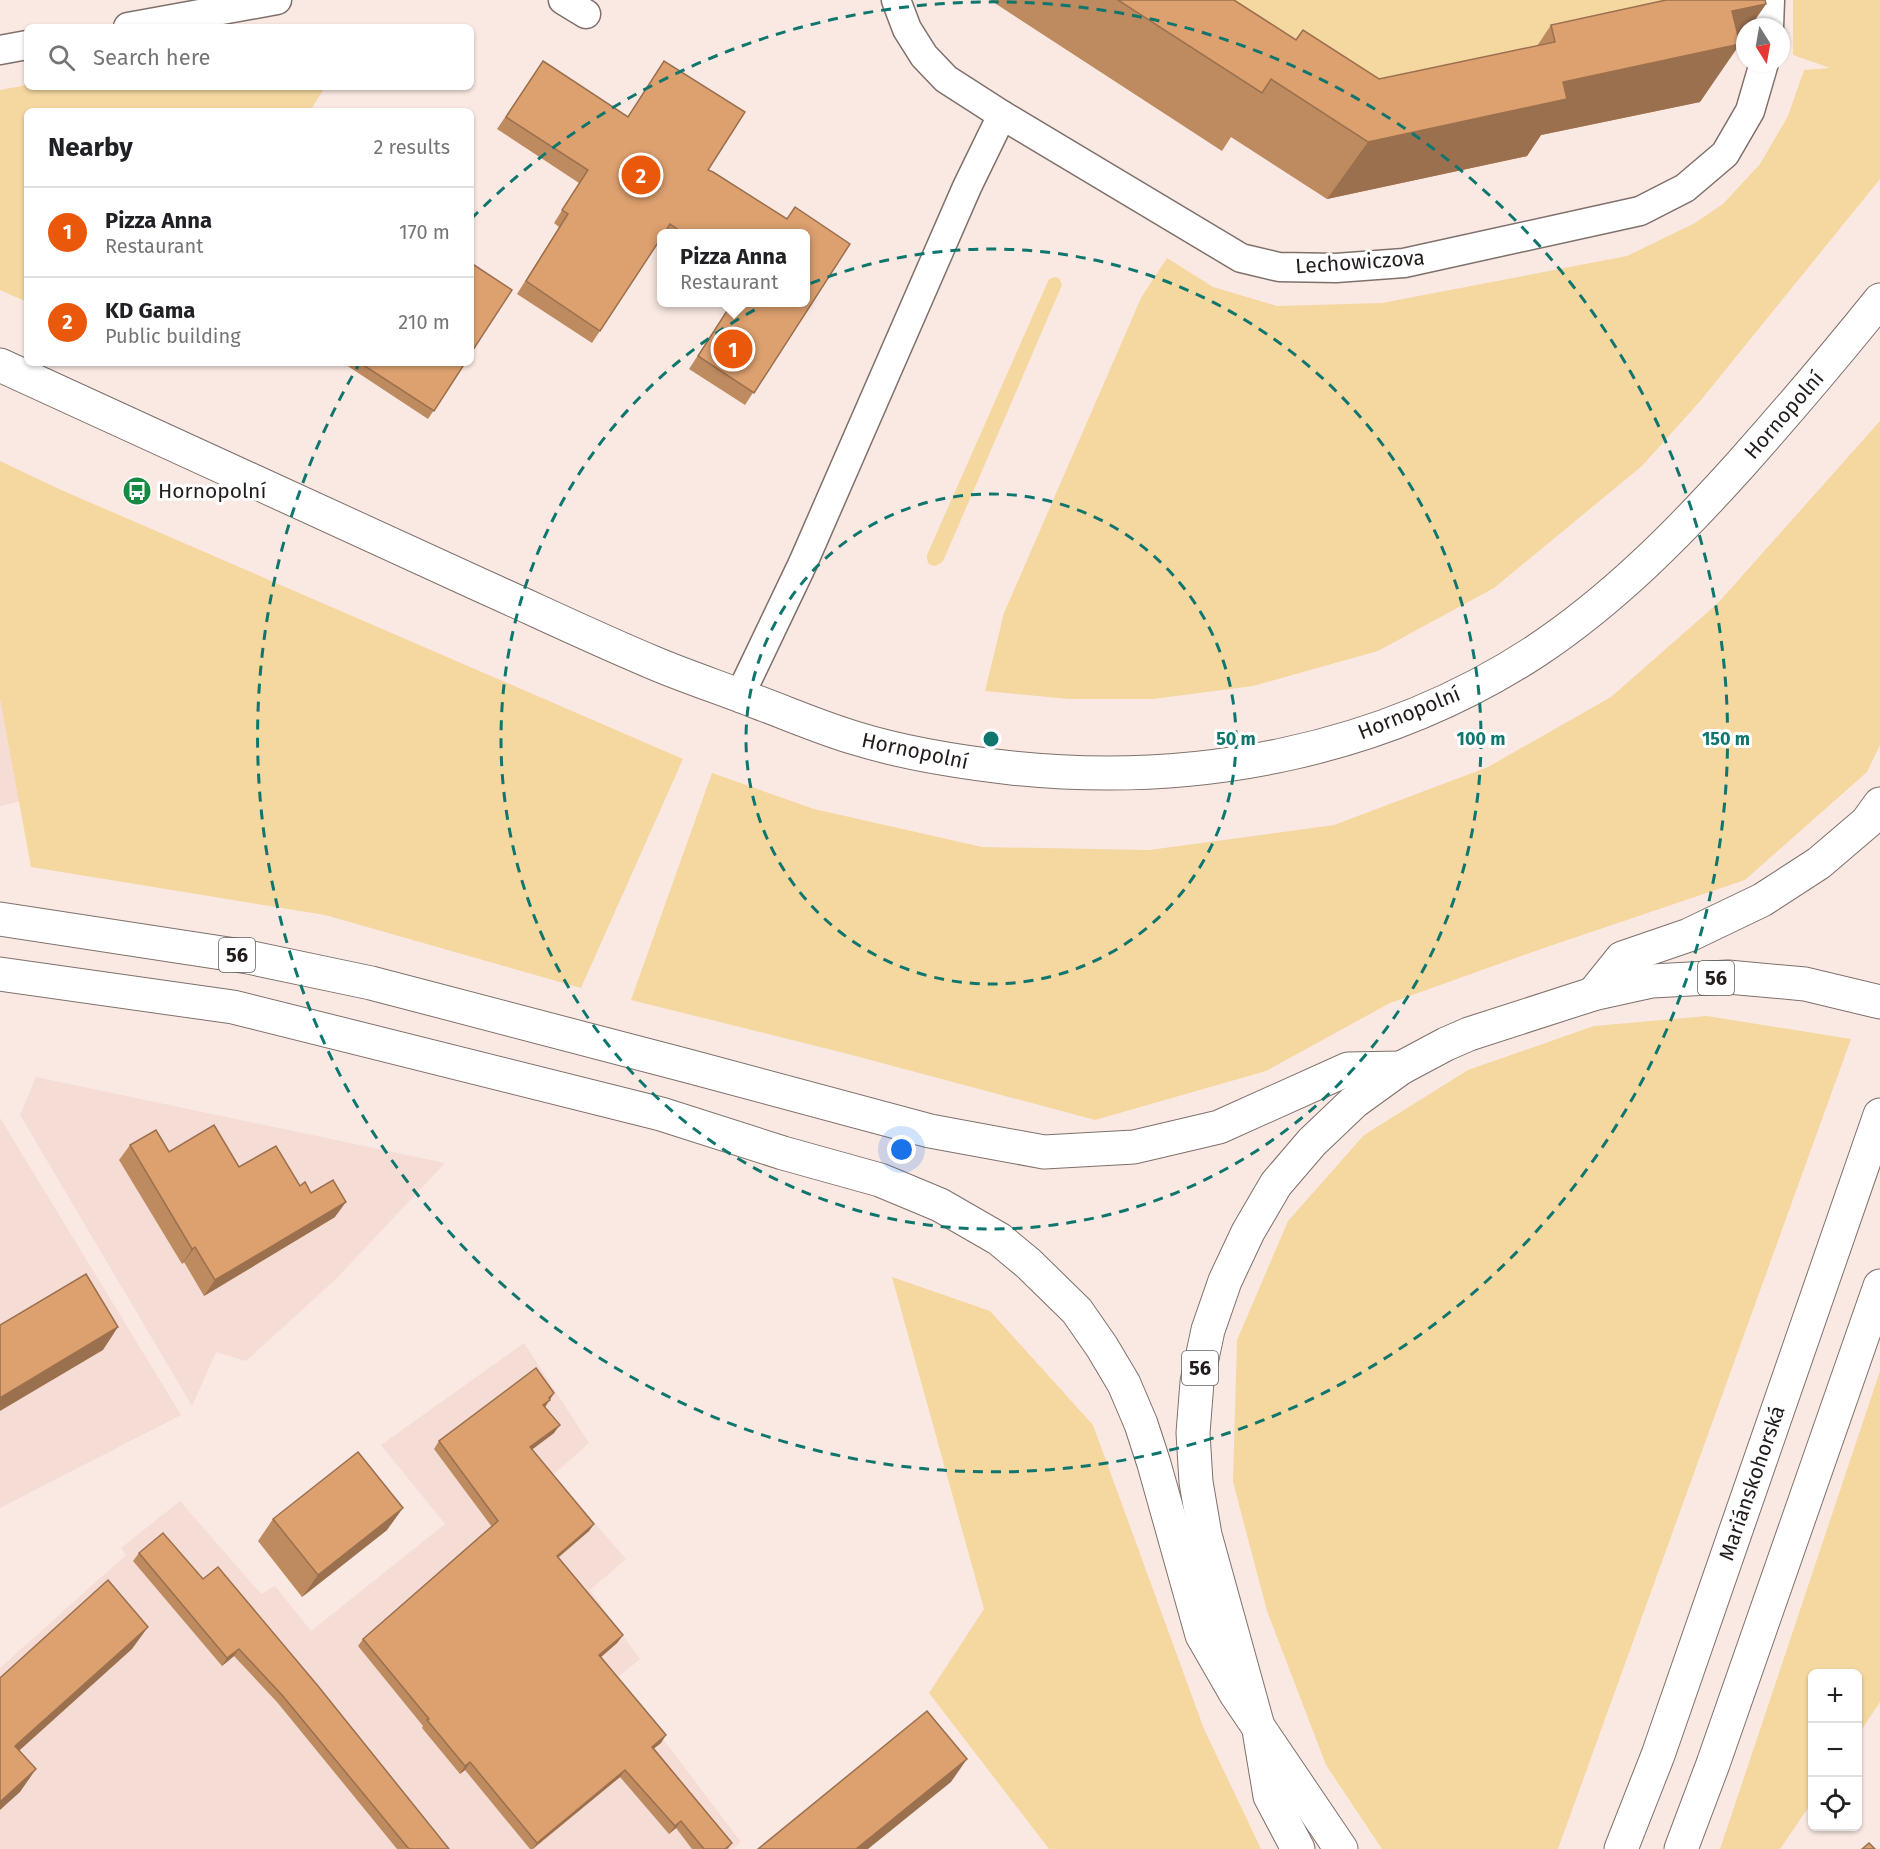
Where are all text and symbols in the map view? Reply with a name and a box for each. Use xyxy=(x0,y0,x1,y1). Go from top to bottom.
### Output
north arrow xyxy=(1736,18,1790,72)
search box xyxy=(24,24,474,90)
icon: search xyxy=(45,41,78,74)
text: Search here xyxy=(93,44,211,71)
text: Nearby xyxy=(48,132,133,163)
text: 2 results xyxy=(373,135,450,159)
pin: 2 xyxy=(622,152,660,198)
text: Pizza Anna xyxy=(105,207,212,234)
text: 1 xyxy=(63,220,72,244)
text: 170 m xyxy=(399,220,450,244)
popup xyxy=(657,229,810,307)
text: Restaurant xyxy=(105,234,203,258)
text: Pizza Anna xyxy=(680,243,787,270)
street label: Lechowiczova xyxy=(1294,245,1426,279)
text: Restaurant xyxy=(680,270,779,294)
text: KD Gama xyxy=(105,297,195,324)
text: 2 xyxy=(62,310,73,334)
text: 210 m xyxy=(398,310,450,334)
text: Public building xyxy=(105,324,241,348)
pin: 1 xyxy=(714,326,752,372)
street label: Hornopolní xyxy=(1739,366,1829,464)
bus stop icon: Hornopolní xyxy=(121,475,153,507)
place label: Hornopolní xyxy=(158,478,266,504)
street label: Hornopolní xyxy=(1354,681,1464,745)
street label: Hornopolní xyxy=(859,727,971,775)
text: 50 m xyxy=(1216,728,1256,750)
text: 100 m xyxy=(1457,728,1505,750)
text: 150 m xyxy=(1702,728,1750,750)
centre of rings xyxy=(981,729,1001,749)
road number: 56 xyxy=(219,938,255,972)
road number: 56 xyxy=(1698,961,1734,995)
your location xyxy=(887,1135,916,1164)
road number: 56 xyxy=(1182,1351,1218,1385)
street label: Mariánskohorská xyxy=(1713,1402,1791,1564)
map controls xyxy=(1808,1669,1862,1831)
button: + xyxy=(1808,1669,1862,1723)
button: − xyxy=(1808,1723,1862,1777)
button: locate xyxy=(1808,1777,1862,1831)

